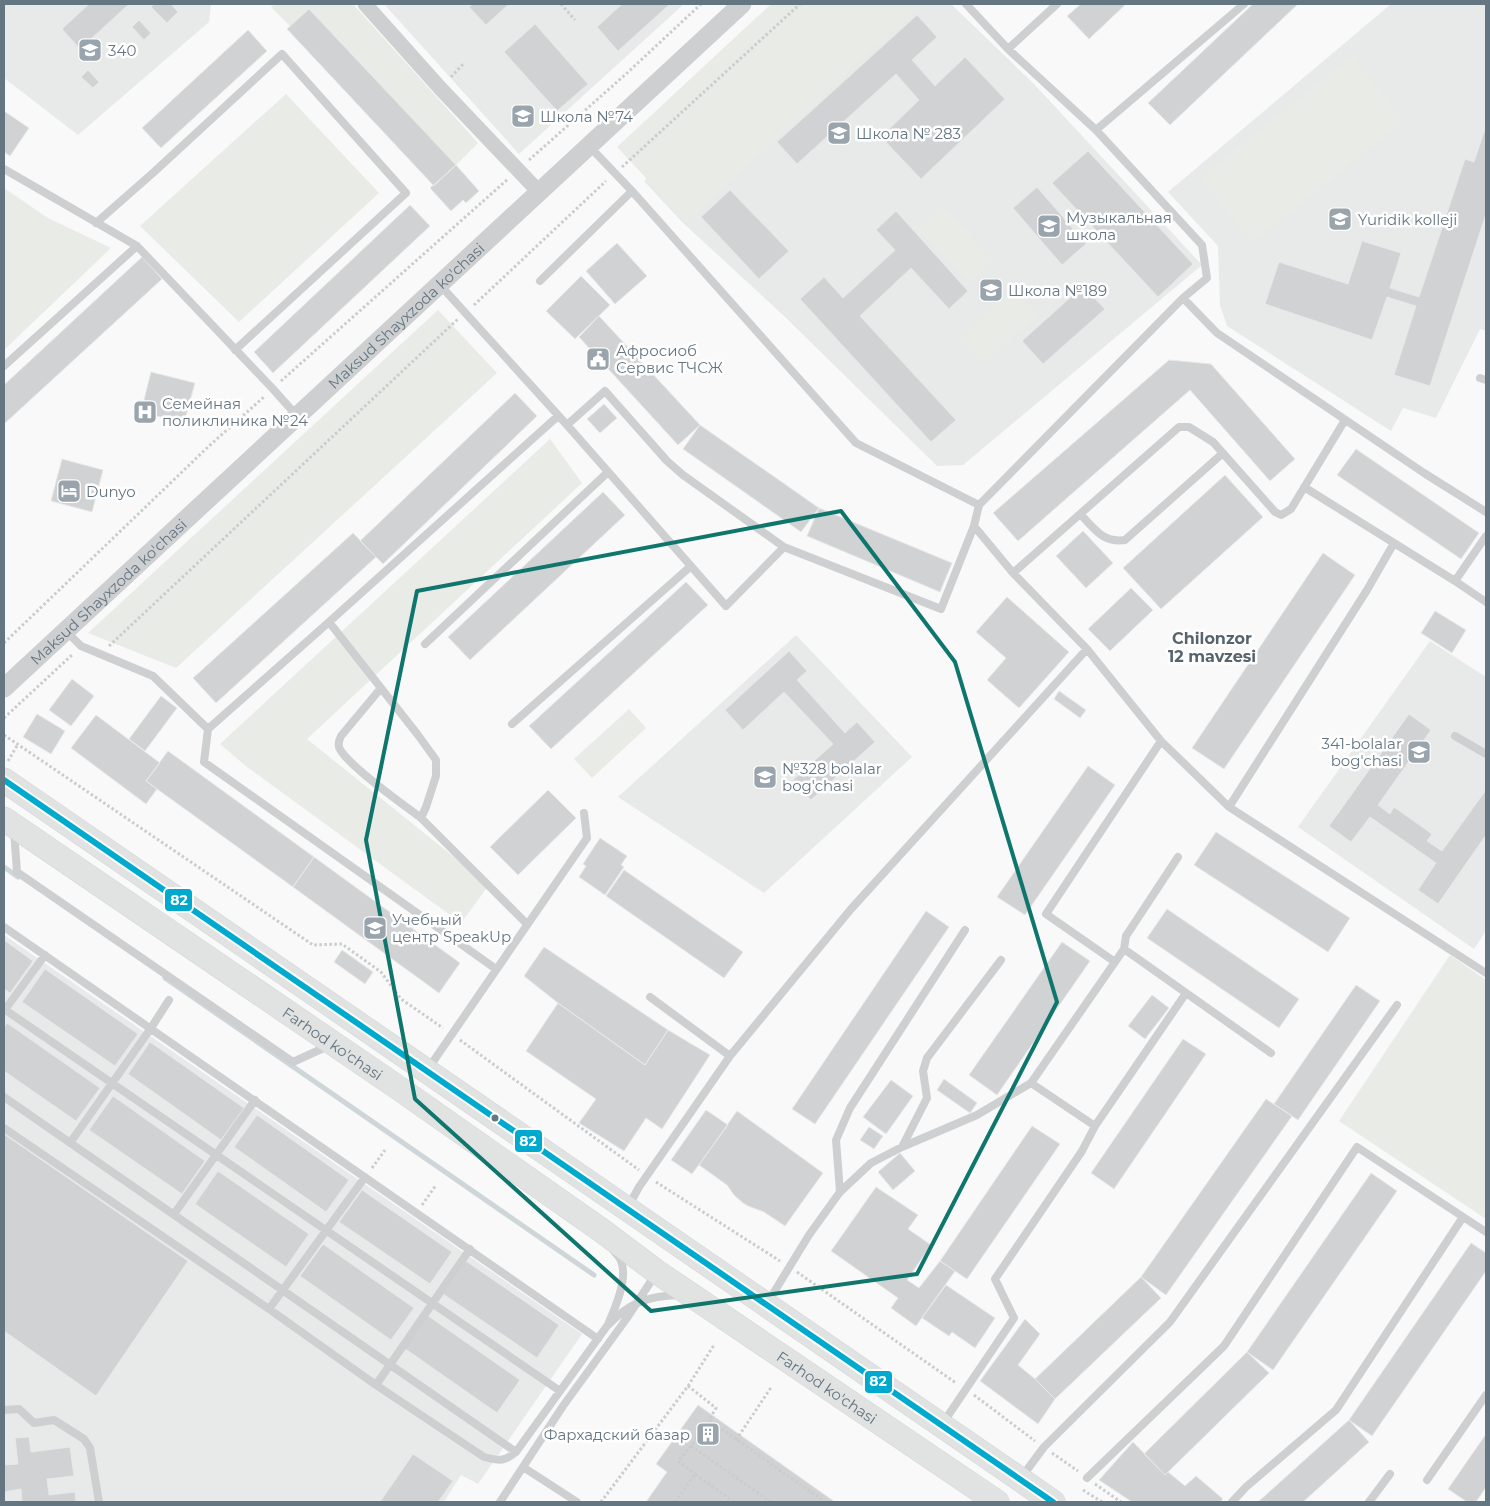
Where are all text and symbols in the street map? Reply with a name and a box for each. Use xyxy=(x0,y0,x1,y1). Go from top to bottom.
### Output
school or university icon: 340 xyxy=(77,37,103,63)
place label: 340 xyxy=(108,41,136,60)
school or university icon: Школа №74 xyxy=(510,103,536,129)
place label: Школа №74 xyxy=(540,107,633,126)
school or university icon: Школа № 283 xyxy=(826,120,852,146)
place label: Школа № 283 xyxy=(856,124,961,143)
school or university icon: Yuridik kolleji xyxy=(1327,206,1353,232)
place label: Музыкальная школа xyxy=(1066,208,1172,244)
place label: Yuridik kolleji xyxy=(1358,210,1457,229)
school or university icon: Музыкальная школа xyxy=(1036,213,1062,239)
street label: Maksud Shayxzoda ko'chasi xyxy=(324,238,488,393)
school or university icon: Школа №189 xyxy=(978,277,1004,303)
place label: Школа №189 xyxy=(1008,281,1107,300)
place label: Афросиоб Сервис ТЧСЖ xyxy=(616,341,723,377)
public building icon: Афросиоб Сервис ТЧСЖ xyxy=(585,346,611,372)
place label: Семейная поликлиника №24 xyxy=(162,394,308,430)
hospital icon: Семейная поликлиника №24 xyxy=(132,399,158,425)
hotel icon: Dunyo xyxy=(56,478,82,504)
place label: Dunyo xyxy=(86,482,136,501)
street label: Maksud Shayxzoda ko'chasi xyxy=(26,514,190,669)
district label: Chilonzor 12 mavzesi xyxy=(1168,629,1256,666)
place label: 341-bolalar bog'chasi xyxy=(1321,734,1402,770)
school or university icon: 341-bolalar bog'chasi xyxy=(1406,739,1432,765)
place label: №328 bolalar bog'chasi xyxy=(782,759,882,795)
school or university icon: №328 bolalar bog'chasi xyxy=(752,764,778,790)
line badge: 82 xyxy=(164,888,193,912)
text: 82 xyxy=(170,891,188,909)
place label: Учебный центр SpeakUp xyxy=(392,910,511,946)
school or university icon: Учебный центр SpeakUp xyxy=(362,915,388,941)
street label: Farhod ko'chasi xyxy=(279,1002,387,1084)
unlabelled marker xyxy=(490,1113,500,1123)
line badge: 82 xyxy=(514,1129,543,1153)
text: 82 xyxy=(519,1132,537,1150)
street label: Farhod ko'chasi xyxy=(773,1346,881,1428)
line badge: 82 xyxy=(864,1370,893,1394)
text: 82 xyxy=(869,1372,887,1390)
building icon: Фархадский базар xyxy=(695,1421,721,1447)
place label: Фархадский базар xyxy=(544,1425,690,1444)

